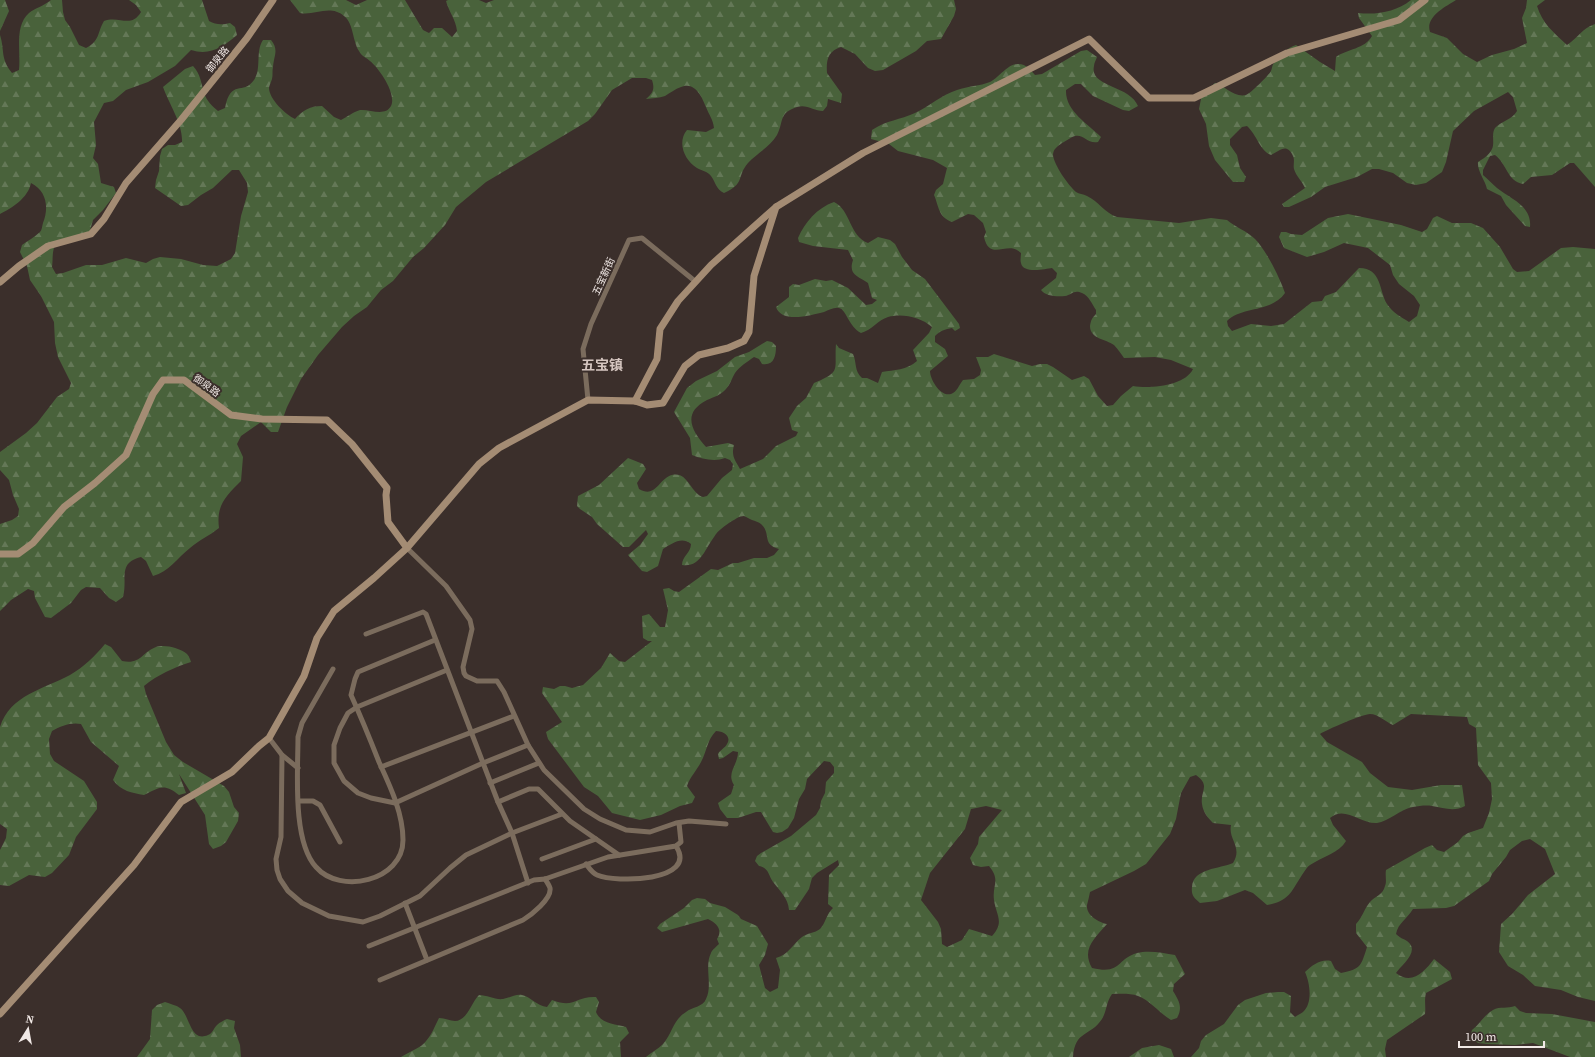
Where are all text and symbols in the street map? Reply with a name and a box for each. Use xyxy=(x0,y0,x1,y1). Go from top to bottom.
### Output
street label: 御泉路 xyxy=(203,44,232,75)
street label: 五宝新街 xyxy=(589,255,618,297)
district label: 五宝镇 xyxy=(581,355,623,375)
street label: 御泉路 xyxy=(191,371,223,399)
north arrow xyxy=(8,1009,48,1049)
text: N xyxy=(24,1012,35,1028)
scale bar xyxy=(1459,1023,1544,1049)
text: 100 m xyxy=(1465,1029,1497,1045)

